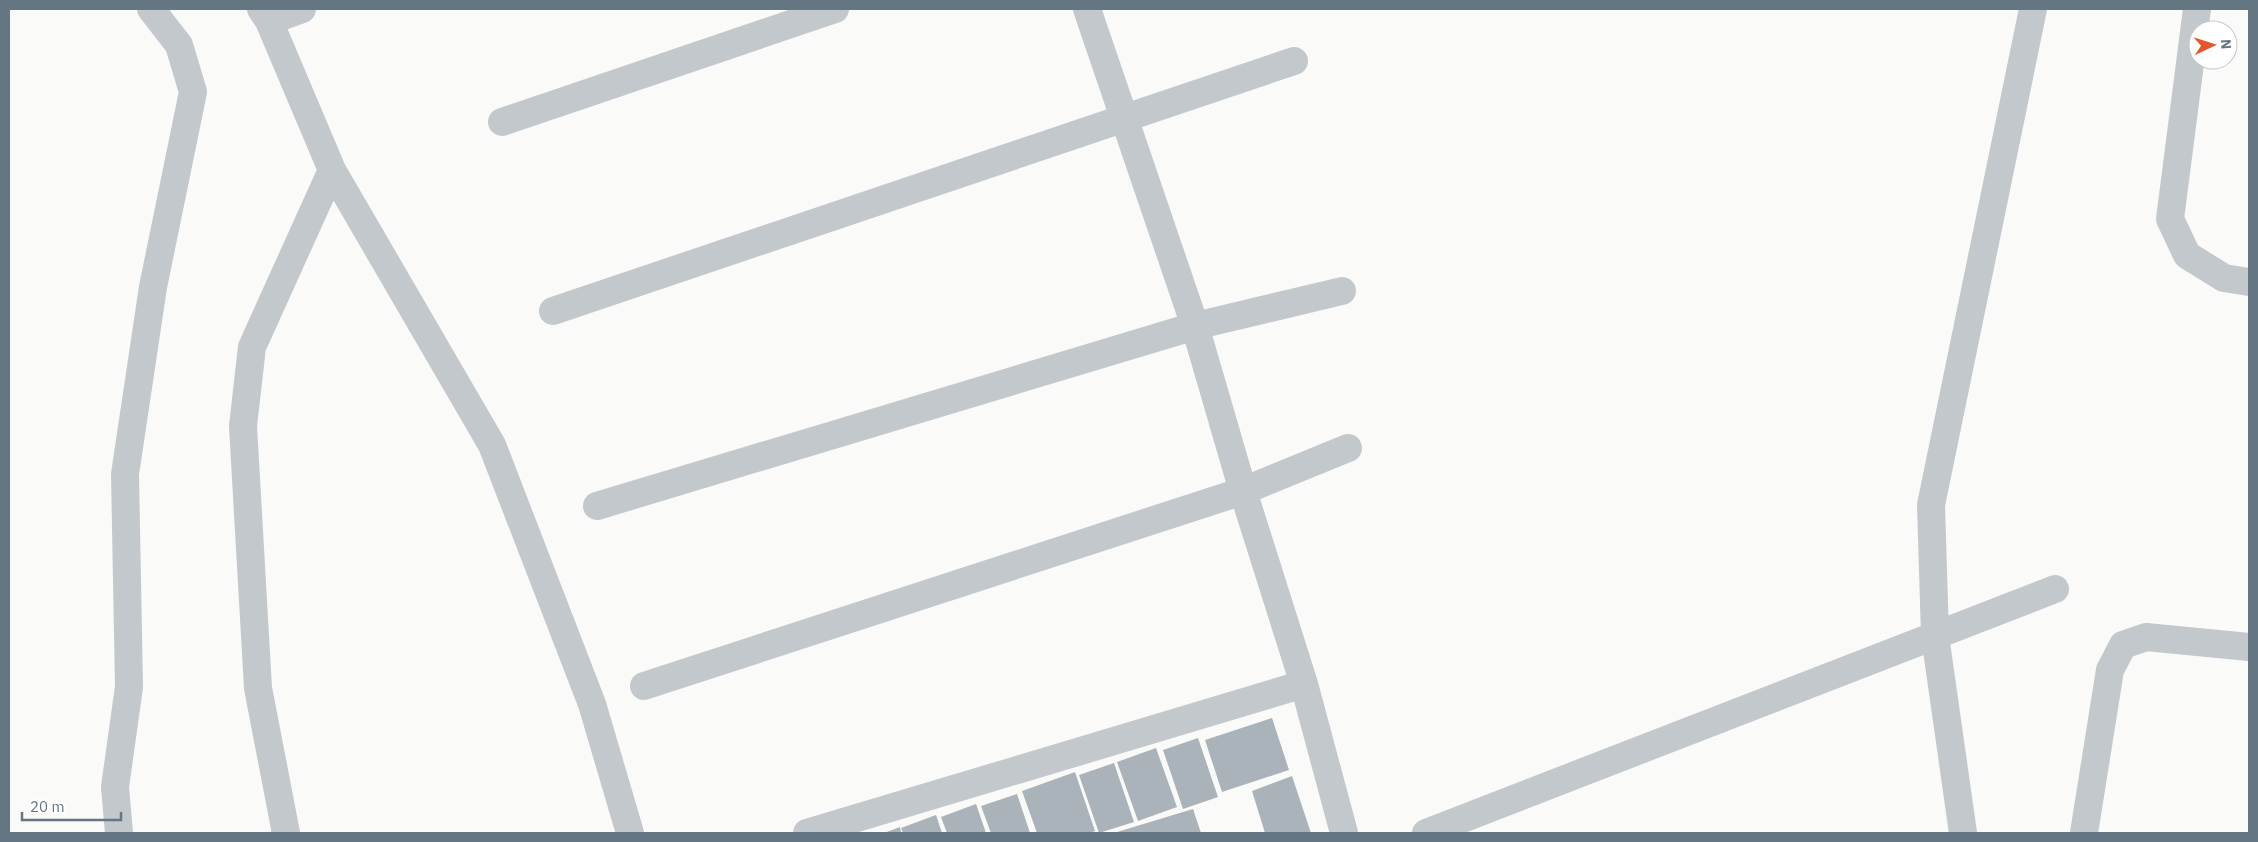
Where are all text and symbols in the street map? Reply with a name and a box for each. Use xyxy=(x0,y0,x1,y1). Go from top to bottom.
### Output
north arrow xyxy=(2188,20,2238,70)
text: N xyxy=(2217,38,2235,50)
scale bar xyxy=(22,790,121,822)
text: 20 m xyxy=(30,797,65,816)

